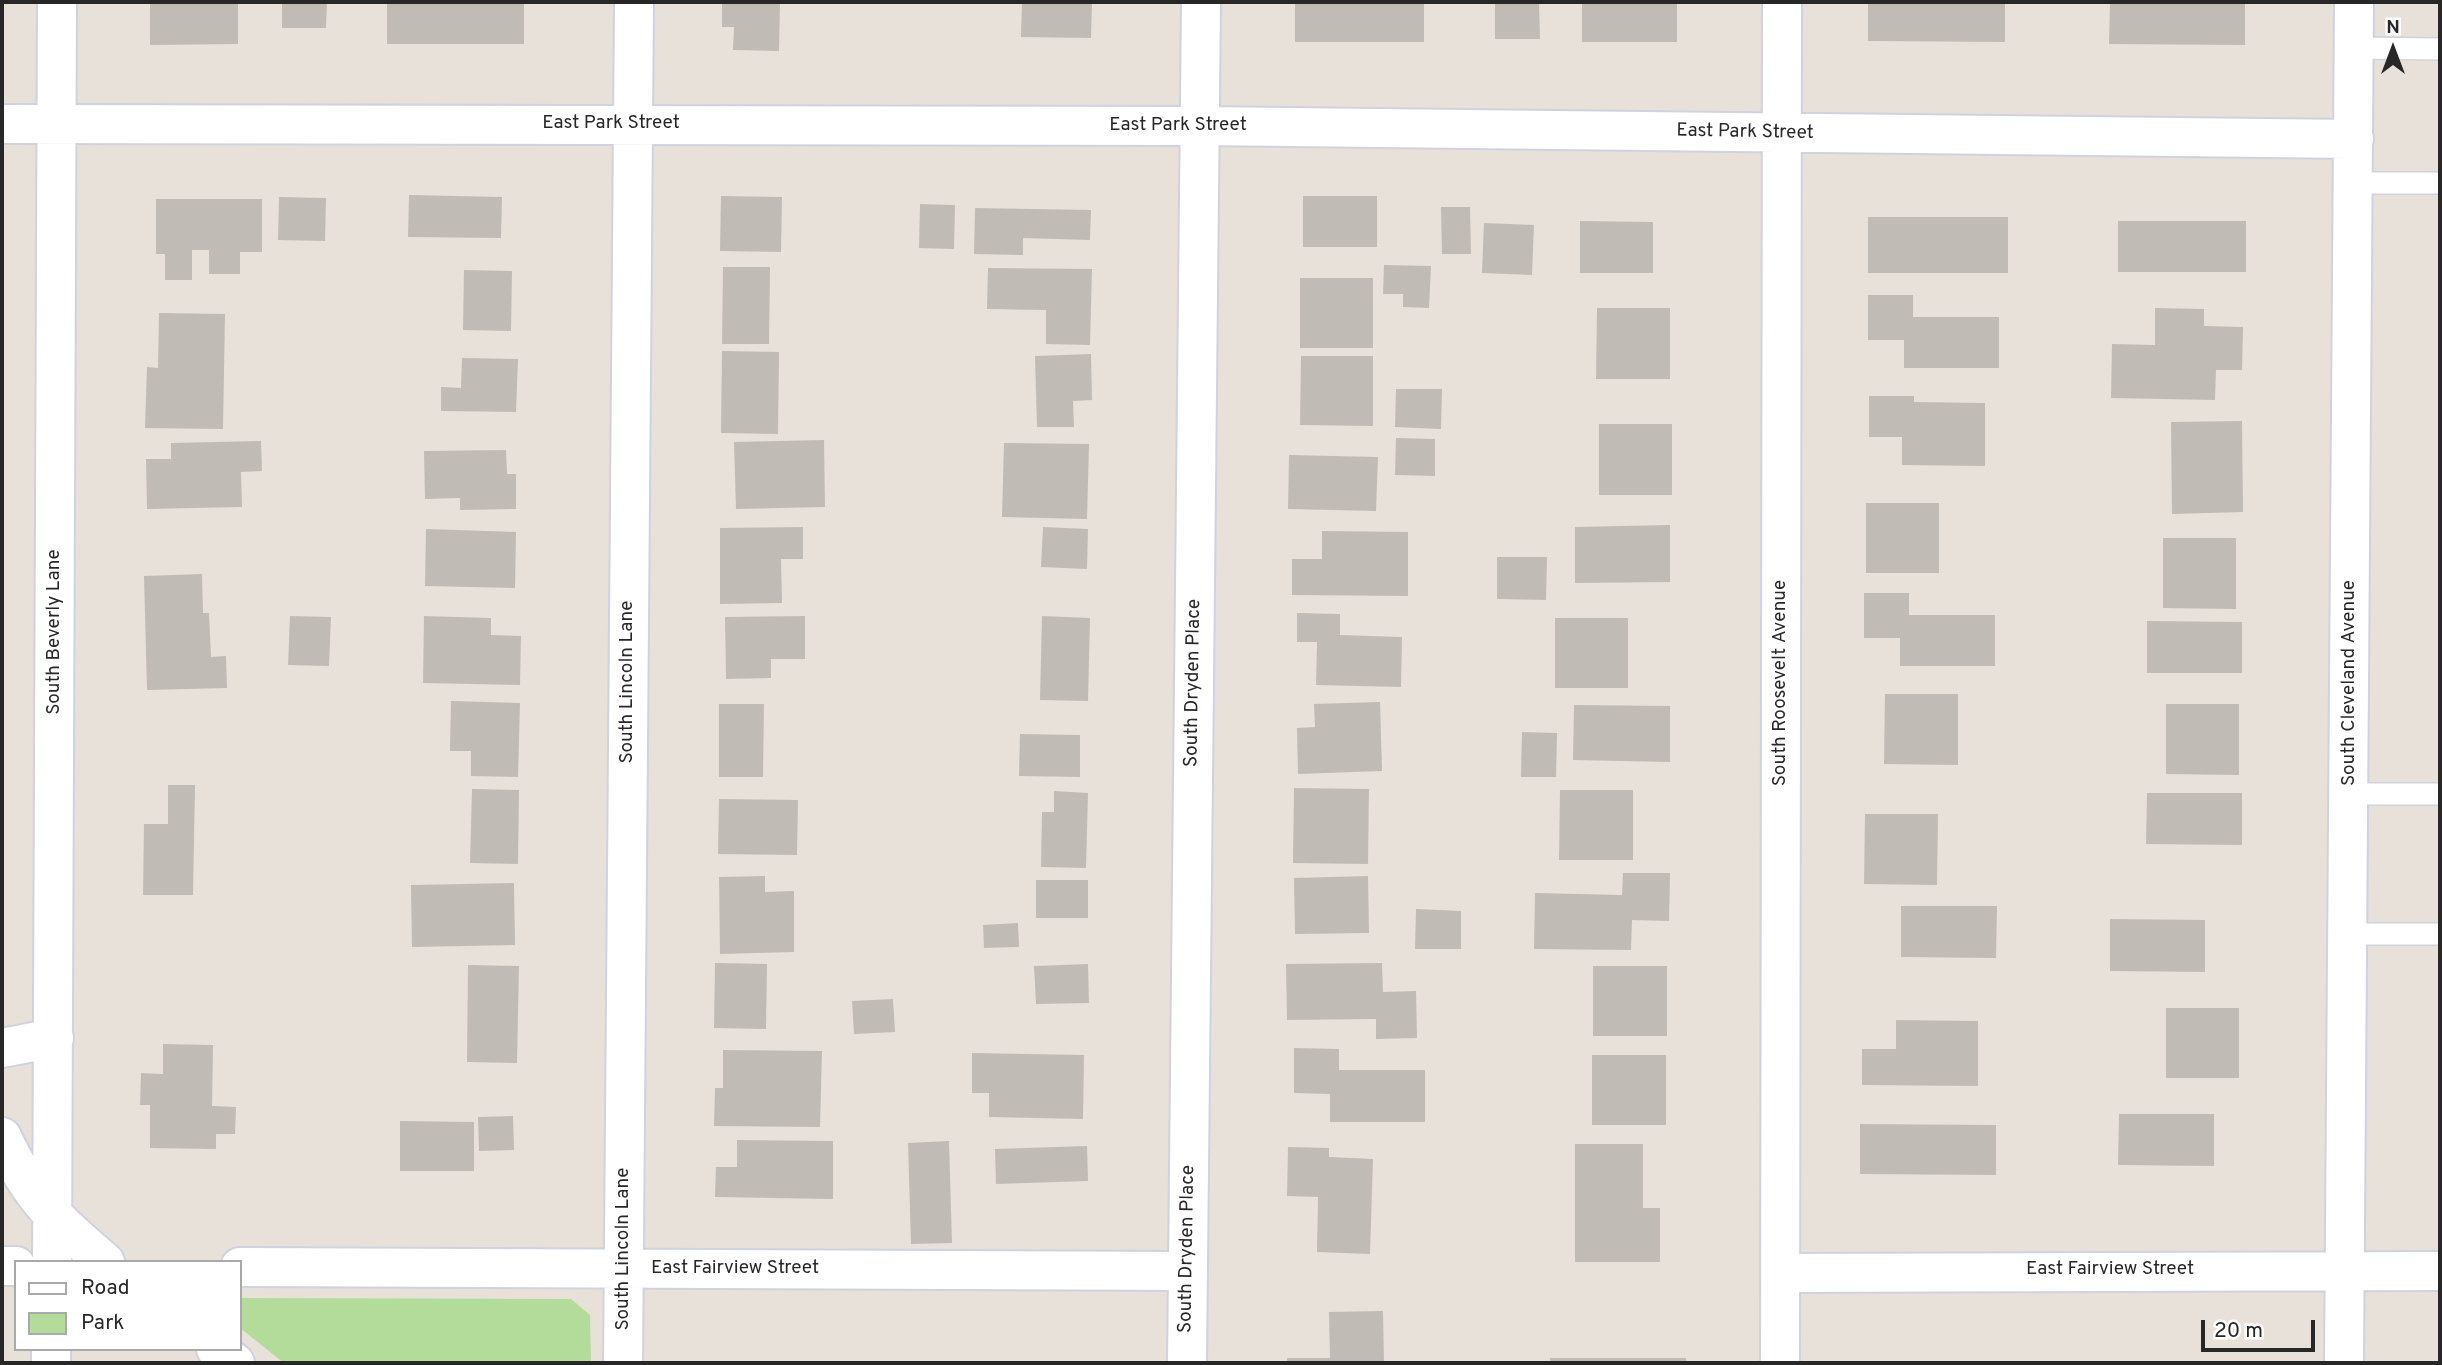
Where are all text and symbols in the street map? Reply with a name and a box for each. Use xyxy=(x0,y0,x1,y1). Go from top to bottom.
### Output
north arrow xyxy=(2358,14,2428,84)
text: N xyxy=(2386,16,2400,40)
street label: East Park Street xyxy=(542,113,680,135)
street label: East Park Street xyxy=(1109,115,1247,137)
street label: East Park Street xyxy=(1676,120,1814,146)
street label: South Beverly Lane xyxy=(44,549,66,715)
street label: South Roosevelt Avenue xyxy=(1770,580,1792,786)
street label: South Cleveland Avenue xyxy=(2339,580,2361,786)
street label: South Dryden Place xyxy=(1181,599,1207,767)
street label: South Lincoln Lane xyxy=(617,600,639,764)
street label: South Dryden Place xyxy=(1175,1165,1201,1333)
street label: South Lincoln Lane xyxy=(613,1167,635,1331)
street label: East Fairview Street xyxy=(651,1258,819,1280)
street label: East Fairview Street xyxy=(2026,1259,2194,1281)
legend xyxy=(14,1260,242,1351)
text: Road xyxy=(81,1275,130,1302)
scale bar xyxy=(2204,1306,2318,1350)
text: Park xyxy=(81,1310,124,1337)
text: 20 m xyxy=(2214,1318,2263,1345)

